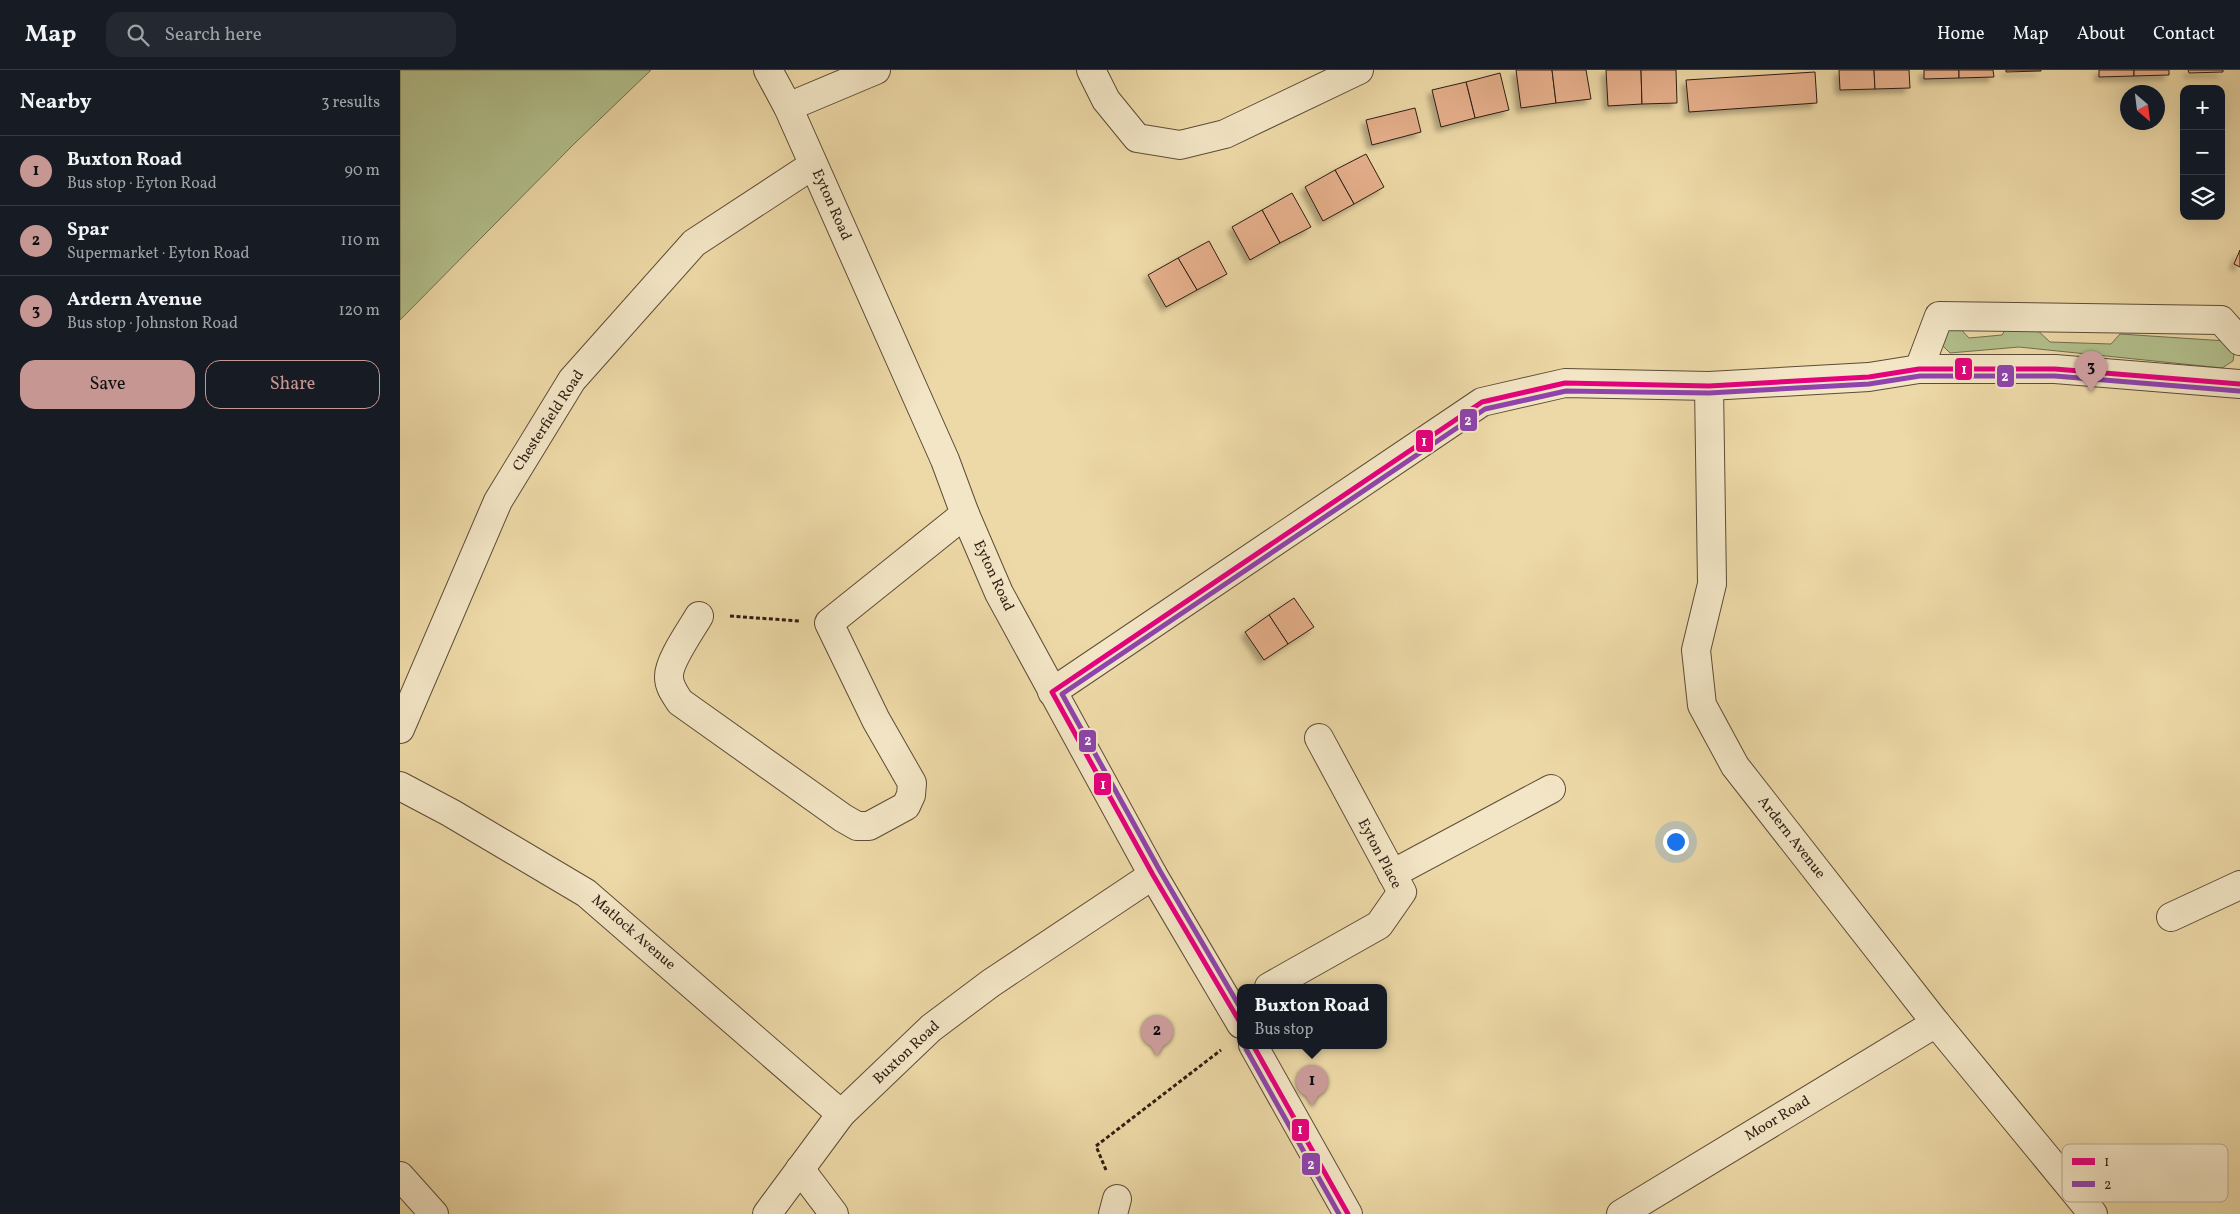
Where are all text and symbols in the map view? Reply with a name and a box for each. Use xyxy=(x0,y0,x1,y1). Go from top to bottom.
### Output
search box xyxy=(106,12,456,57)
text: Map xyxy=(25,18,76,52)
icon: search xyxy=(124,21,152,49)
text: Search here xyxy=(164,22,262,48)
text: Home xyxy=(1937,22,1985,47)
text: Map xyxy=(2013,22,2049,47)
text: About xyxy=(2077,22,2125,47)
text: Contact xyxy=(2153,22,2215,47)
north arrow xyxy=(2120,85,2165,130)
map controls xyxy=(2180,85,2225,220)
button: + xyxy=(2180,85,2225,130)
text: Nearby xyxy=(20,88,91,117)
text: 3 results xyxy=(321,92,380,114)
button: − xyxy=(2180,130,2225,175)
text: Buxton Road xyxy=(67,147,182,173)
text: 1 xyxy=(33,160,39,182)
text: 90 m xyxy=(344,160,380,182)
street label: Eyton Road xyxy=(806,166,856,244)
text: Bus stop · Eyton Road xyxy=(67,173,217,195)
button: layers xyxy=(2180,175,2225,220)
text: Spar xyxy=(67,217,109,243)
text: 2 xyxy=(32,230,40,252)
text: 110 m xyxy=(341,230,380,252)
text: Supermarket · Eyton Road xyxy=(67,243,249,265)
text: Ardern Avenue xyxy=(67,287,202,313)
text: 3 xyxy=(32,300,40,322)
text: 120 m xyxy=(338,300,380,322)
text: Bus stop · Johnston Road xyxy=(67,313,238,335)
pin: 3 xyxy=(2075,351,2107,392)
line badge: 1 xyxy=(1954,357,1973,381)
button: Save xyxy=(20,360,195,409)
button: Share xyxy=(205,360,380,409)
text: 1 xyxy=(1961,361,1967,380)
line badge: 2 xyxy=(1996,364,2015,388)
street label: Chesterfield Road xyxy=(508,366,590,476)
text: 2 xyxy=(2001,368,2009,387)
line badge: 2 xyxy=(1459,408,1478,432)
text: 2 xyxy=(1464,412,1472,431)
line badge: 1 xyxy=(1415,429,1434,453)
text: 1 xyxy=(1421,433,1427,452)
street label: Eyton Road xyxy=(967,537,1019,615)
line badge: 2 xyxy=(1078,729,1097,753)
text: 2 xyxy=(1084,732,1092,751)
line badge: 1 xyxy=(1093,772,1112,796)
text: 1 xyxy=(1100,776,1106,795)
street label: Ardern Avenue xyxy=(1752,792,1830,884)
street label: Eyton Place xyxy=(1352,815,1406,893)
your location xyxy=(1663,829,1689,855)
street label: Matlock Avenue xyxy=(586,890,680,976)
popup xyxy=(1237,984,1387,1049)
text: Buxton Road xyxy=(1255,993,1370,1019)
pin: 2 xyxy=(1141,1015,1173,1056)
street label: Buxton Road xyxy=(869,1016,945,1090)
text: Bus stop xyxy=(1255,1019,1314,1041)
pin: 1 xyxy=(1296,1065,1328,1106)
street label: Moor Road xyxy=(1741,1091,1815,1147)
line badge: 1 xyxy=(1291,1118,1310,1142)
text: 1 xyxy=(1297,1121,1303,1140)
legend xyxy=(2062,1144,2228,1202)
line badge: 2 xyxy=(1301,1152,1321,1176)
text: 1 xyxy=(2104,1153,2109,1172)
text: 2 xyxy=(1307,1156,1315,1175)
text: 2 xyxy=(2104,1176,2112,1195)

